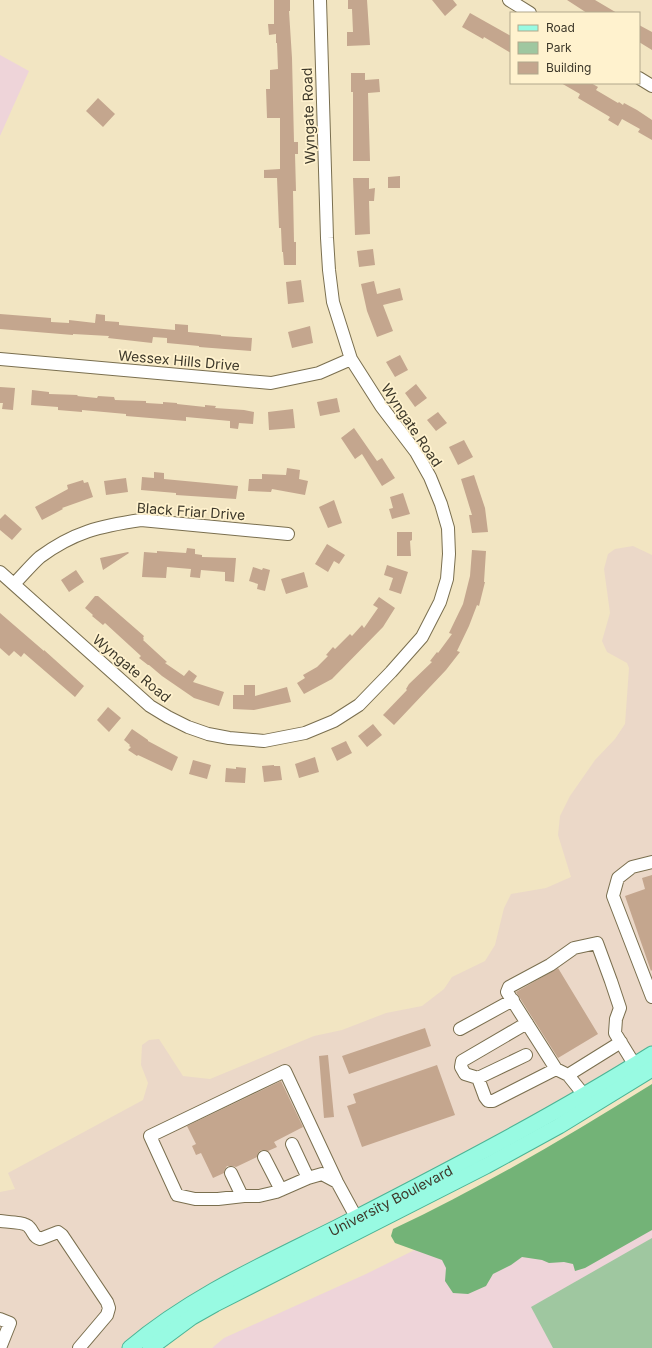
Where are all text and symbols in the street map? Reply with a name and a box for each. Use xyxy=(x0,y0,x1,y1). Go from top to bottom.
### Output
legend xyxy=(510,12,640,84)
text: Road xyxy=(546,20,575,35)
text: Park xyxy=(546,40,572,55)
text: Building xyxy=(546,60,591,75)
street label: Wyngate Road xyxy=(298,67,318,165)
street label: Wessex Hills Drive xyxy=(117,346,241,374)
street label: Wyngate Road xyxy=(378,380,446,470)
street label: Black Friar Drive xyxy=(136,499,246,523)
street label: Wyngate Road xyxy=(89,630,175,706)
street label: University Boulevard xyxy=(325,1161,455,1239)

